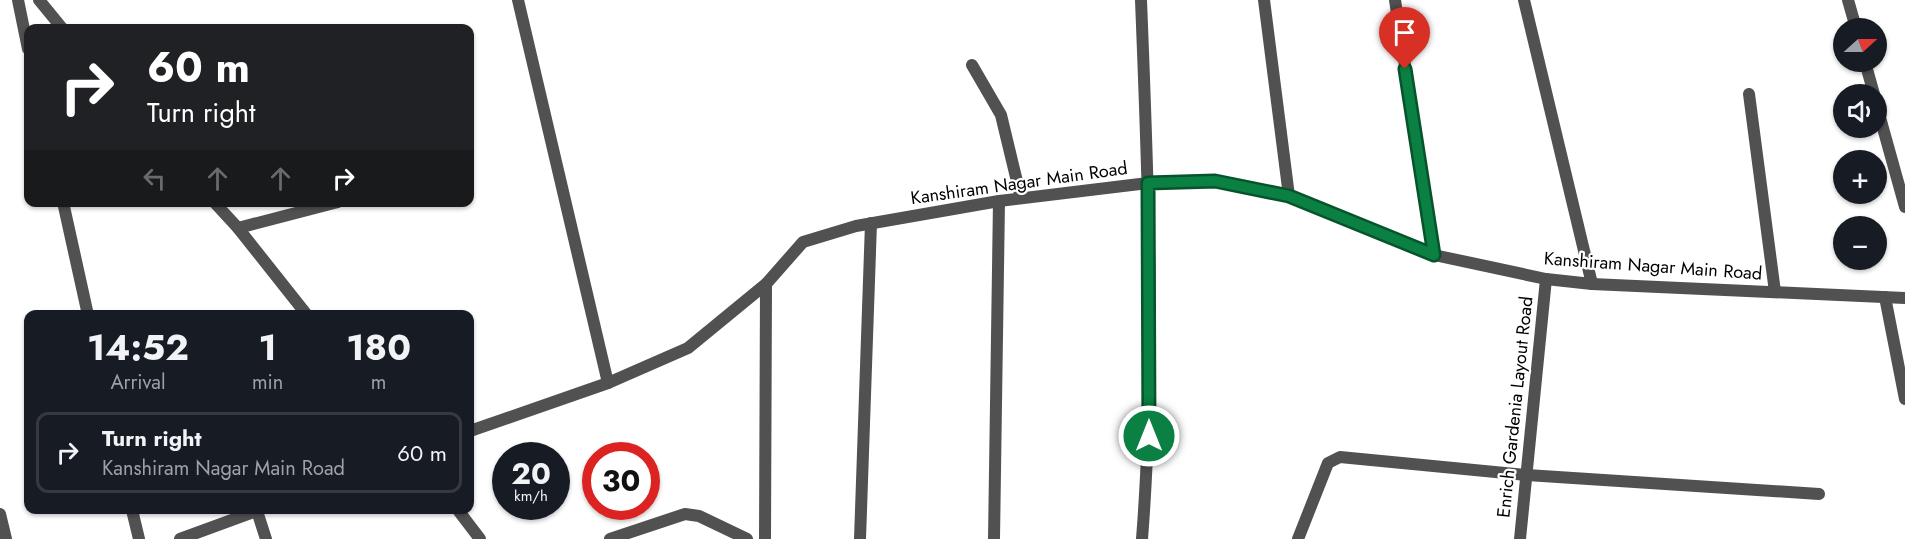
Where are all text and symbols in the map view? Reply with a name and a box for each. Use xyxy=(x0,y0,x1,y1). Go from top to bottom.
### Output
pin xyxy=(1379,7,1430,69)
icon: arrive xyxy=(1388,16,1421,49)
north arrow xyxy=(1833,18,1887,72)
map controls xyxy=(1833,18,1887,270)
text: 60 m xyxy=(147,37,250,98)
icon: right xyxy=(48,48,126,126)
button: sound xyxy=(1833,84,1887,138)
text: Turn right xyxy=(147,93,255,132)
button: + xyxy=(1833,150,1887,204)
street label: Kanshiram Nagar Main Road xyxy=(909,155,1129,211)
icon: left xyxy=(138,162,171,195)
icon: ahead xyxy=(201,162,234,195)
icon: ahead xyxy=(264,162,297,195)
icon: right xyxy=(327,162,360,195)
button: − xyxy=(1833,216,1887,270)
street label: Kanshiram Nagar Main Road xyxy=(1543,245,1763,287)
street label: Enrich Gardenia Layout Road xyxy=(1490,295,1540,519)
text: 14:52 xyxy=(87,321,189,373)
text: 1 xyxy=(258,321,277,373)
text: 180 xyxy=(346,321,411,373)
text: Arrival xyxy=(110,368,166,397)
text: min xyxy=(252,368,283,397)
text: m xyxy=(371,368,386,397)
position arrow xyxy=(1117,404,1181,468)
text: Turn right xyxy=(102,422,202,454)
icon: right xyxy=(51,436,84,469)
text: 60 m xyxy=(397,437,447,469)
speed limit sign: 30 xyxy=(582,442,660,520)
text: 20 xyxy=(511,452,551,495)
text: Kanshiram Nagar Main Road xyxy=(102,454,345,483)
text: km/h xyxy=(514,485,548,507)

